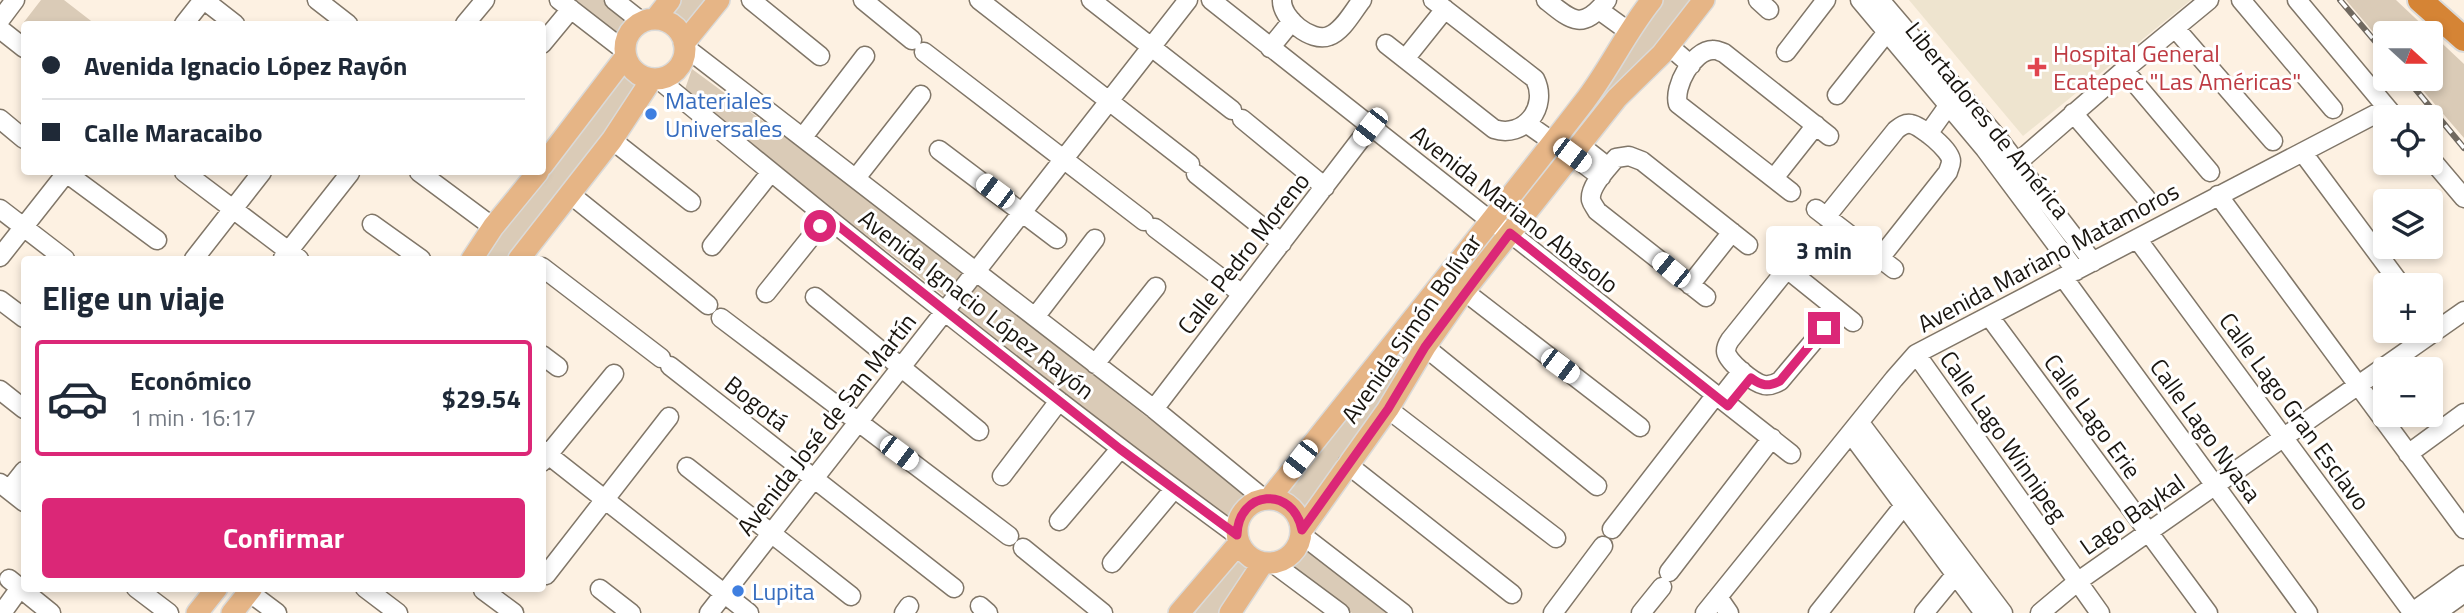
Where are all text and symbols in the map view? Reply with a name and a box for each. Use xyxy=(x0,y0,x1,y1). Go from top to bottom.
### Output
street label: Libertadores de América xyxy=(1897,14,2079,226)
north arrow xyxy=(2373,21,2443,91)
map controls xyxy=(2373,21,2443,427)
place label: Hospital General Ecatepec "Las Américas" xyxy=(2053,35,2301,99)
text: Avenida Ignacio López Rayón xyxy=(84,46,407,85)
marker: Hospital General Ecatepec "Las Américas" xyxy=(2027,57,2047,77)
place label: Materiales Universales xyxy=(665,82,782,146)
car xyxy=(1349,104,1392,150)
button: locate xyxy=(2373,105,2443,175)
marker: Materiales Universales xyxy=(643,106,659,122)
text: Calle Maracaibo xyxy=(84,113,263,152)
street label: Avenida Mariano Abasolo xyxy=(1403,116,1627,302)
car xyxy=(1549,134,1596,176)
street label: Calle Pedro Moreno xyxy=(1168,164,1318,342)
car xyxy=(972,170,1019,212)
street label: Avenida Mariano Matamoros xyxy=(1911,173,2185,341)
button: layers xyxy=(2373,189,2443,259)
street label: Avenida Ignacio López Rayón xyxy=(851,200,1103,408)
route start xyxy=(804,210,836,242)
street label: Avenida Simón Bolívar xyxy=(1332,226,1490,430)
callout: 3 min xyxy=(1766,226,1882,276)
text: 3 min xyxy=(1796,233,1852,268)
car xyxy=(1649,249,1694,291)
button: + xyxy=(2373,273,2443,343)
text: Elige un viaje xyxy=(42,274,225,322)
street label: Avenida José de San Martín xyxy=(728,305,924,543)
street label: Calle Lago Gran Esclavo xyxy=(2211,305,2379,517)
route end xyxy=(1808,312,1840,344)
street label: Calle Lago Winnipeg xyxy=(1931,343,2077,529)
car xyxy=(1537,345,1584,387)
street label: Calle Lago Erie xyxy=(2035,346,2151,486)
street label: Calle Lago Nyasa xyxy=(2141,351,2271,509)
button: − xyxy=(2373,357,2443,427)
text: Económico xyxy=(130,361,252,400)
street label: Bogotá xyxy=(717,366,797,440)
icon: car xyxy=(46,367,109,430)
text: $29.54 xyxy=(442,379,521,418)
text: 1 min · 16:17 xyxy=(130,400,256,435)
car xyxy=(876,432,923,474)
car xyxy=(1279,436,1322,482)
street label: Lago Baykal xyxy=(2072,465,2192,563)
button: Confirmar xyxy=(42,498,525,578)
place label: Lupita xyxy=(752,573,814,609)
marker: Lupita xyxy=(730,583,746,599)

